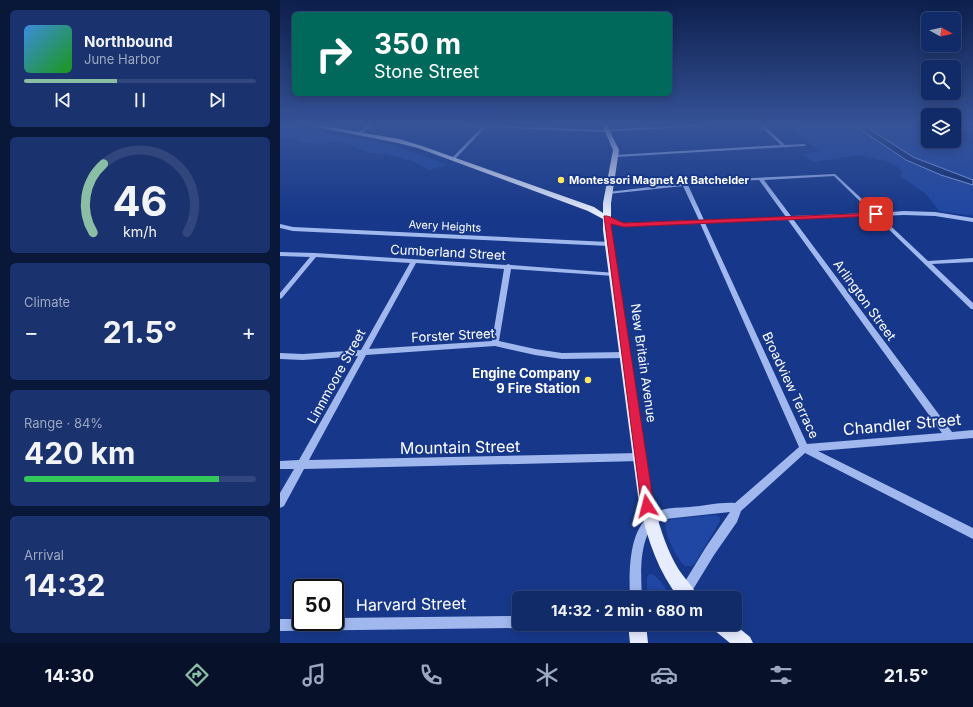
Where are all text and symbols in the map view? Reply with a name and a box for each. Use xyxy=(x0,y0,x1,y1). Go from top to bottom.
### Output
north arrow xyxy=(921,12,961,52)
map controls xyxy=(921,12,961,148)
text: 350 m xyxy=(374,27,461,61)
icon: right xyxy=(308,28,360,80)
text: Northbound xyxy=(84,32,173,51)
text: June Harbor xyxy=(84,51,161,67)
button: search xyxy=(921,60,961,100)
text: Stone Street xyxy=(374,61,479,82)
icon: previous xyxy=(52,89,74,111)
icon: pause xyxy=(129,89,151,111)
icon: next xyxy=(206,89,228,111)
button: layers xyxy=(921,108,961,148)
place label: Montessori Magnet At Batchelder xyxy=(569,173,750,187)
marker: Montessori Magnet At Batchelder xyxy=(556,175,566,185)
text: 46 xyxy=(112,176,168,226)
pin xyxy=(859,197,893,231)
icon: arrive xyxy=(865,203,887,225)
street label: Avery Heights xyxy=(408,217,482,235)
text: km/h xyxy=(123,222,157,239)
street label: Cumberland Street xyxy=(390,241,506,263)
street label: Arlington Street xyxy=(830,256,900,344)
text: Climate xyxy=(24,294,70,310)
street label: New Britain Avenue xyxy=(628,302,660,424)
text: 21.5° xyxy=(103,314,177,350)
text: − xyxy=(24,319,39,345)
text: + xyxy=(241,319,256,345)
street label: Forster Street xyxy=(411,325,495,345)
street label: Linnmoore Street xyxy=(303,326,369,426)
street label: Broadview Terrace xyxy=(759,329,823,441)
place label: Engine Company 9 Fire Station xyxy=(472,365,580,396)
marker: Engine Company 9 Fire Station xyxy=(583,375,593,385)
street label: Chandler Street xyxy=(842,409,962,439)
text: Range · 84% xyxy=(24,415,103,431)
text: 420 km xyxy=(24,435,135,471)
street label: Mountain Street xyxy=(400,436,520,458)
position arrow xyxy=(626,485,668,527)
text: Arrival xyxy=(24,547,64,563)
text: 14:32 xyxy=(24,567,106,603)
speed limit sign: 50 xyxy=(292,579,344,631)
street label: Harvard Street xyxy=(356,593,466,615)
text: 14:32 · 2 min · 680 m xyxy=(551,601,703,620)
icon: directions xyxy=(183,661,211,689)
icon: music xyxy=(300,661,328,689)
icon: phone xyxy=(417,661,445,689)
icon: climate xyxy=(533,661,561,689)
icon: car xyxy=(650,661,678,689)
icon: filters xyxy=(767,661,795,689)
text: 14:30 xyxy=(44,665,94,686)
text: 21.5° xyxy=(884,665,928,686)

